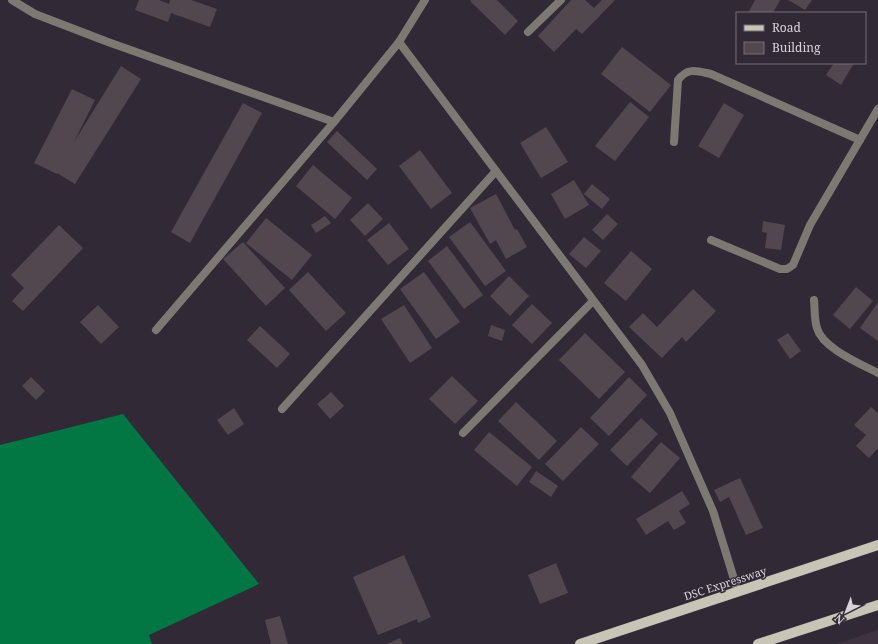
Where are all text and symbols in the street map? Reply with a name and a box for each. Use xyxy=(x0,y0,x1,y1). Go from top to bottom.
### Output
legend xyxy=(736,12,866,64)
text: Road xyxy=(772,19,802,36)
text: Building xyxy=(772,39,821,56)
street label: DSC Expressway xyxy=(682,562,769,603)
north arrow xyxy=(826,592,866,632)
text: N xyxy=(830,611,847,628)

